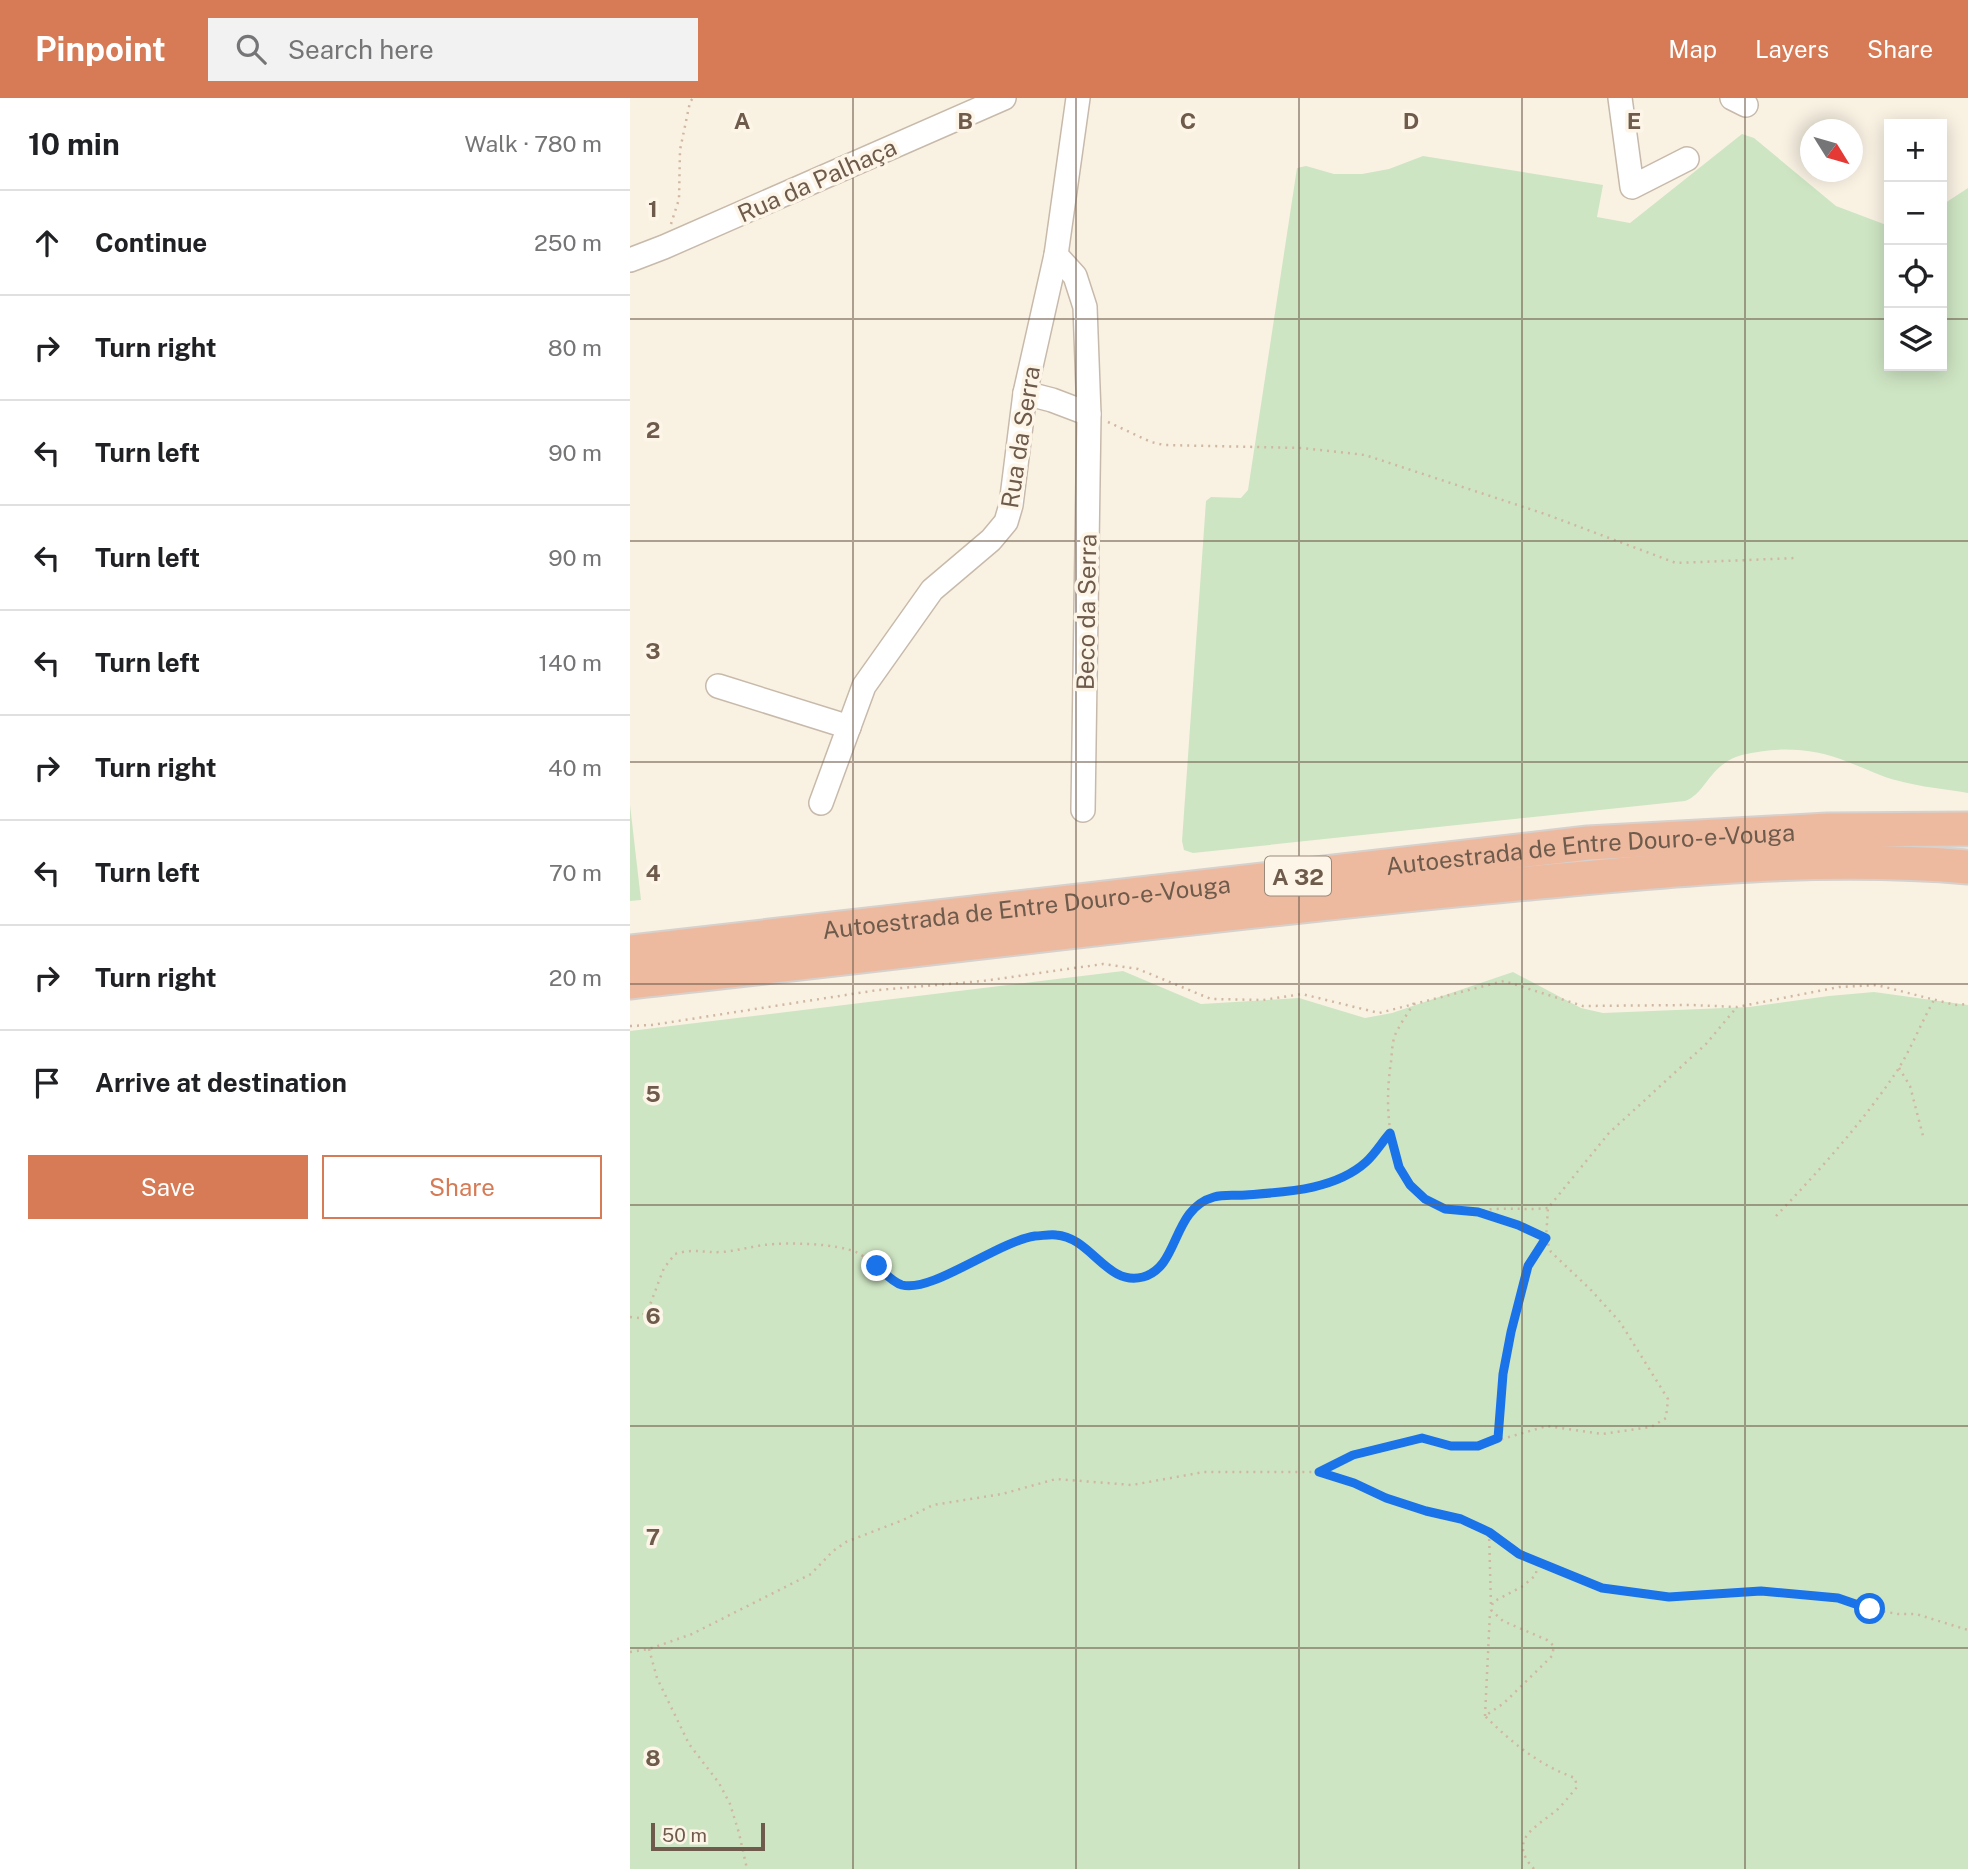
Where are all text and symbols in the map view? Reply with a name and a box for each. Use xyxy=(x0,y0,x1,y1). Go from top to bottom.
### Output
search box xyxy=(208,18,698,81)
text: Pinpoint xyxy=(35,30,166,68)
icon: search xyxy=(232,30,270,68)
text: Search here xyxy=(288,34,434,65)
text: Map xyxy=(1668,35,1717,63)
text: Layers xyxy=(1755,35,1829,63)
text: Share xyxy=(1867,35,1933,63)
text: A xyxy=(734,107,751,134)
text: B xyxy=(957,107,973,134)
text: C xyxy=(1180,107,1196,134)
text: D xyxy=(1403,107,1419,134)
text: E xyxy=(1627,107,1641,134)
north arrow xyxy=(1800,119,1863,182)
map controls xyxy=(1884,119,1947,371)
button: + xyxy=(1884,119,1947,182)
text: 10 min xyxy=(28,126,120,162)
text: Walk · 780 m xyxy=(465,130,602,157)
street label: Rua da Palhaça xyxy=(733,132,901,228)
button: − xyxy=(1884,182,1947,245)
text: 1 xyxy=(648,195,658,222)
icon: ahead xyxy=(28,224,66,262)
text: Continue xyxy=(95,227,207,258)
text: 250 m xyxy=(534,229,602,256)
button: locate xyxy=(1884,245,1947,308)
button: layers xyxy=(1884,308,1947,371)
icon: right xyxy=(28,329,66,367)
text: Turn right xyxy=(95,332,217,363)
text: 80 m xyxy=(548,334,602,361)
street label: Rua da Serra xyxy=(995,364,1045,510)
text: 2 xyxy=(646,416,660,443)
icon: left xyxy=(28,434,66,472)
text: Turn left xyxy=(95,437,200,468)
text: 90 m xyxy=(548,439,602,466)
street label: Beco da Serra xyxy=(1071,534,1101,690)
icon: left xyxy=(28,539,66,577)
text: Turn left xyxy=(95,542,200,573)
text: 90 m xyxy=(548,544,602,571)
text: 3 xyxy=(645,637,661,664)
icon: left xyxy=(28,644,66,682)
text: Turn left xyxy=(95,647,200,678)
text: 140 m xyxy=(539,649,602,676)
icon: right xyxy=(28,749,66,787)
text: Turn right xyxy=(95,752,217,783)
text: 40 m xyxy=(548,754,602,781)
street label: Autoestrada de Entre Douro-e-Vouga xyxy=(1384,818,1796,880)
icon: left xyxy=(28,854,66,892)
road number: A 32 xyxy=(1265,856,1331,896)
text: Turn left xyxy=(95,857,200,888)
text: 70 m xyxy=(549,859,602,886)
text: 4 xyxy=(645,859,661,886)
street label: Autoestrada de Entre Douro-e-Vouga xyxy=(821,870,1232,944)
icon: right xyxy=(28,959,66,997)
text: Turn right xyxy=(95,962,217,993)
text: 20 m xyxy=(549,964,602,991)
icon: arrive xyxy=(28,1064,66,1102)
text: Arrive at destination xyxy=(95,1067,347,1098)
text: 5 xyxy=(645,1080,661,1107)
button: Save xyxy=(28,1155,308,1219)
button: Share xyxy=(322,1155,602,1219)
route end xyxy=(861,1250,892,1281)
text: 6 xyxy=(645,1302,661,1329)
text: 7 xyxy=(646,1523,660,1550)
route start xyxy=(1854,1593,1885,1624)
text: 8 xyxy=(645,1744,661,1771)
scale bar xyxy=(651,1820,765,1852)
text: 50 m xyxy=(662,1824,707,1846)

